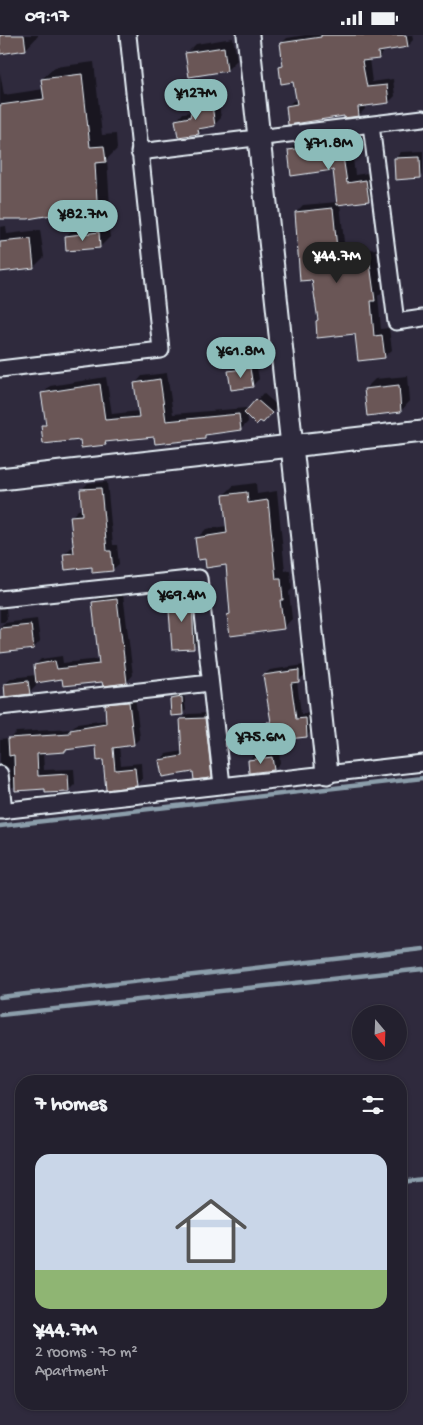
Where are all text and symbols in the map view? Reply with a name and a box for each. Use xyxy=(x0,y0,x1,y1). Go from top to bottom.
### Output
text: 09:17 xyxy=(25,6,69,29)
pin: ¥127M xyxy=(161,79,231,121)
text: ¥127M xyxy=(175,85,217,104)
pin: ¥71.8M xyxy=(288,129,370,171)
text: ¥71.8M xyxy=(305,135,353,154)
pin: ¥82.7M xyxy=(42,199,124,242)
text: ¥82.7M xyxy=(59,206,107,225)
pin: ¥44.7M xyxy=(296,241,378,284)
text: ¥44.7M xyxy=(313,248,361,267)
pin: ¥61.8M xyxy=(200,337,282,379)
text: ¥61.8M xyxy=(218,343,264,362)
pin: ¥69.4M xyxy=(141,581,223,623)
text: ¥69.4M xyxy=(158,587,206,606)
pin: ¥75.6M xyxy=(220,723,302,765)
text: ¥75.6M xyxy=(237,729,285,748)
north arrow xyxy=(352,1005,408,1060)
map controls xyxy=(352,1005,407,1060)
icon: filters xyxy=(359,1091,387,1119)
text: 7 homes xyxy=(35,1093,107,1118)
icon: home xyxy=(166,1186,256,1276)
text: ¥44.7M xyxy=(35,1319,97,1344)
text: 2 rooms · 70 m² xyxy=(35,1344,138,1363)
text: Apartment xyxy=(35,1363,107,1382)

